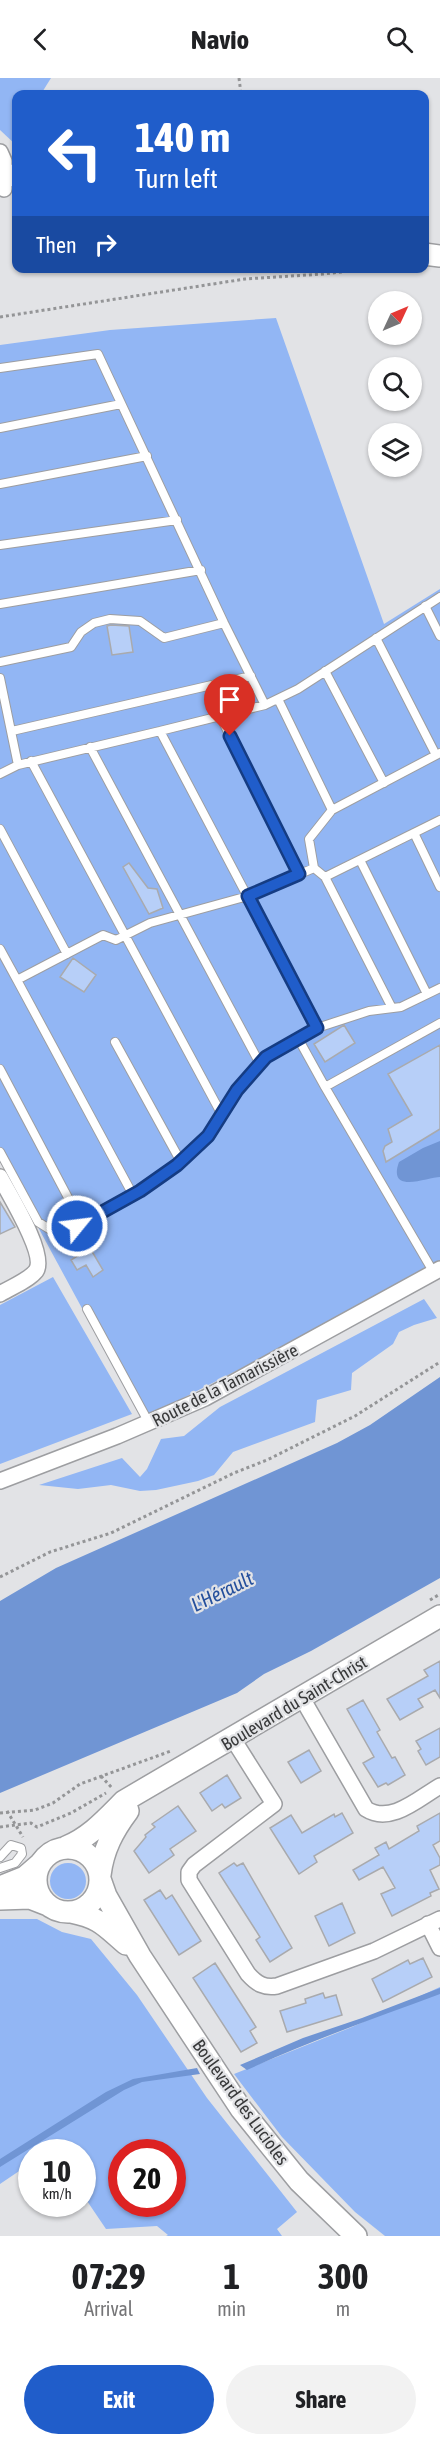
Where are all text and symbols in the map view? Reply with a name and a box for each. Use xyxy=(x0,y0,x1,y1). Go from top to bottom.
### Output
icon: back xyxy=(24,23,57,56)
icon: search xyxy=(383,23,416,56)
text: Navio xyxy=(191,24,249,55)
text: 140 m xyxy=(135,113,230,161)
icon: left xyxy=(36,114,114,192)
text: Turn left xyxy=(135,163,218,194)
icon: right xyxy=(89,228,122,261)
text: Then xyxy=(36,232,77,258)
north arrow xyxy=(368,291,422,345)
map controls xyxy=(368,291,422,477)
button: search xyxy=(368,357,422,411)
button: layers xyxy=(368,423,422,477)
pin xyxy=(204,674,255,736)
icon: arrive xyxy=(213,683,246,716)
position arrow xyxy=(45,1194,109,1258)
street label: Route de la Tamarissière xyxy=(149,1339,301,1431)
water label: L'Hérault xyxy=(187,1566,257,1616)
street label: Boulevard du Saint-Christ xyxy=(217,1651,371,1755)
street label: Boulevard des Lucioles xyxy=(188,2035,294,2169)
speed limit sign: 20 xyxy=(108,2139,186,2217)
text: 10 xyxy=(43,2154,71,2188)
text: km/h xyxy=(42,2185,72,2202)
text: 07:29 xyxy=(72,2255,146,2297)
text: 1 xyxy=(223,2255,240,2297)
text: 300 xyxy=(318,2255,368,2297)
text: Arrival xyxy=(84,2297,133,2320)
text: min xyxy=(217,2297,246,2320)
text: m xyxy=(336,2297,350,2320)
button: Exit xyxy=(24,2365,214,2434)
button: Share xyxy=(226,2365,416,2434)

